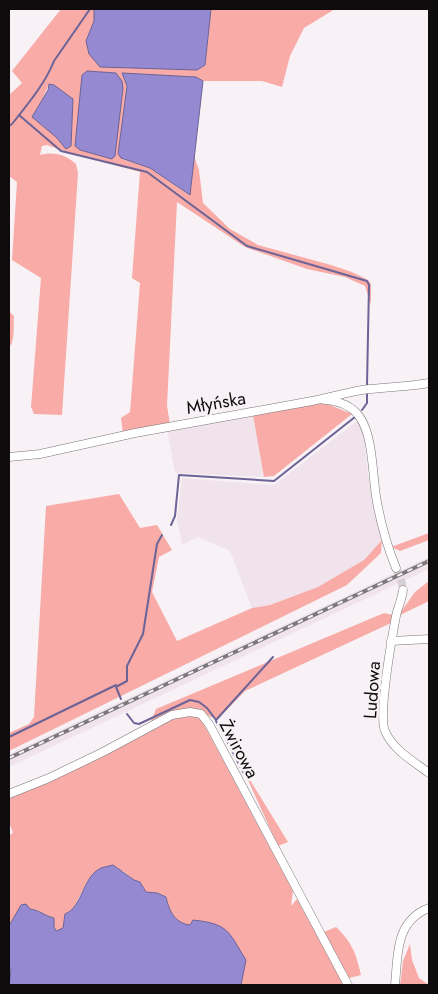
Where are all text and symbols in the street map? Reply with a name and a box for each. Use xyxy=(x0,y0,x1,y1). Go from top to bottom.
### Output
street label: Młyńska xyxy=(184,385,248,421)
street label: Ludowa xyxy=(357,660,387,720)
street label: Żwirowa xyxy=(213,715,265,783)

